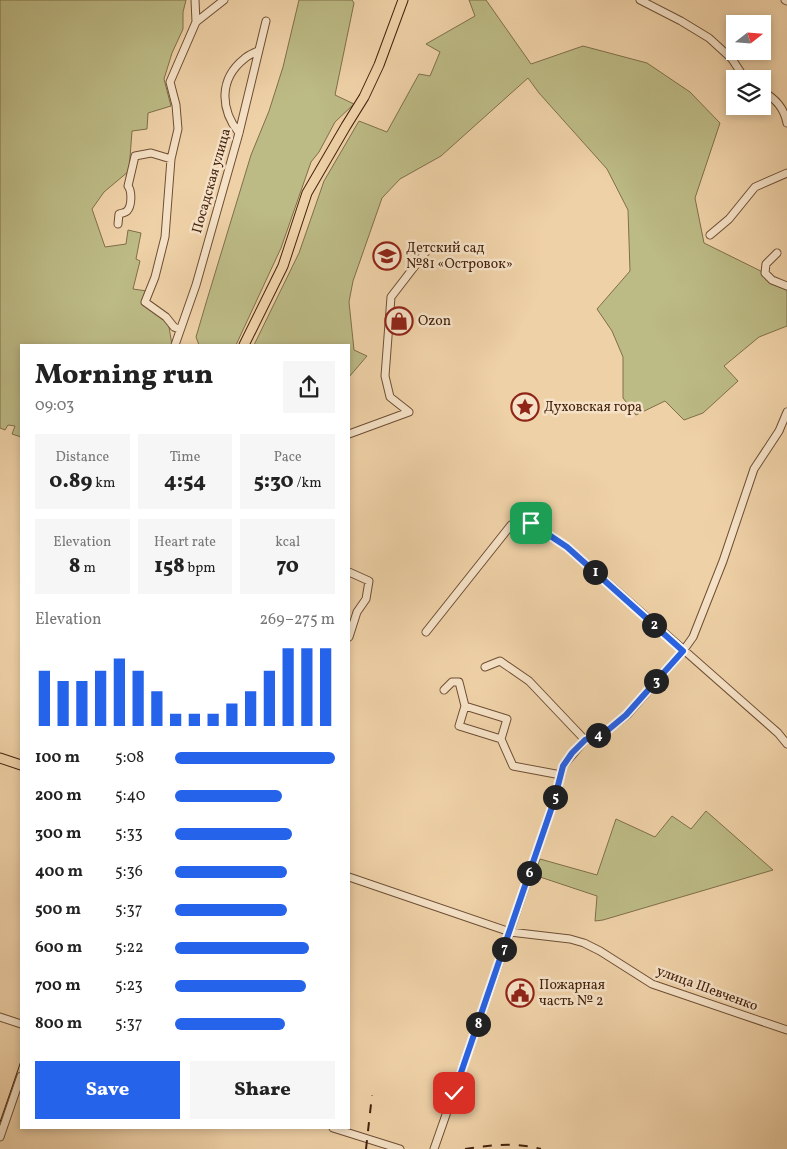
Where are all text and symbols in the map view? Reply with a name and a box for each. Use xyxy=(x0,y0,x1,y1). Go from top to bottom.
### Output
north arrow xyxy=(726,15,771,60)
map controls xyxy=(726,15,771,115)
button: layers xyxy=(726,70,771,115)
street label: Посадская улица xyxy=(188,126,236,236)
place label: Детский сад №81 «Островок» xyxy=(406,239,513,274)
school or university icon: Детский сад №81 «Островок» xyxy=(372,241,402,271)
shop icon: Ozon xyxy=(384,306,414,336)
place label: Ozon xyxy=(418,312,451,331)
text: Morning run xyxy=(35,356,213,395)
button: share xyxy=(283,361,335,413)
place icon: Духовская гора xyxy=(510,392,540,422)
text: 09:03 xyxy=(35,395,74,417)
place label: Духовская гора xyxy=(544,398,642,417)
text: Distance xyxy=(56,448,109,467)
text: Time xyxy=(170,448,200,467)
text: Pace xyxy=(274,448,302,467)
text: 0.89 xyxy=(49,467,92,496)
text: 4:54 xyxy=(164,467,206,496)
text: 5:30 xyxy=(254,467,294,496)
text: km xyxy=(92,474,115,493)
text: /km xyxy=(294,474,322,493)
pin xyxy=(510,502,552,544)
icon: arrive xyxy=(517,509,545,537)
text: Elevation xyxy=(53,533,111,552)
text: Heart rate xyxy=(154,533,216,552)
text: kcal xyxy=(275,533,300,552)
text: 8 xyxy=(69,552,81,581)
text: 158 xyxy=(154,552,185,581)
text: 70 xyxy=(276,552,299,581)
text: m xyxy=(81,559,96,578)
text: bpm xyxy=(185,559,216,578)
pin: 1 xyxy=(582,560,608,584)
text: 1 xyxy=(593,563,598,582)
text: Elevation xyxy=(35,609,102,631)
text: 269–275 m xyxy=(259,609,335,631)
pin: 2 xyxy=(642,612,666,638)
text: 2 xyxy=(651,616,658,635)
pin: 3 xyxy=(644,668,668,694)
text: 3 xyxy=(653,672,660,691)
pin: 4 xyxy=(586,722,610,748)
text: 4 xyxy=(594,726,603,745)
text: 100 m xyxy=(35,747,80,769)
text: 5:08 xyxy=(115,747,144,769)
pin: 5 xyxy=(542,784,568,810)
text: 200 m xyxy=(35,785,82,807)
text: 5:40 xyxy=(115,785,145,807)
text: 5 xyxy=(552,788,559,807)
text: 300 m xyxy=(35,823,81,845)
text: 5:33 xyxy=(115,823,143,845)
pin: 6 xyxy=(516,860,542,886)
text: 400 m xyxy=(35,861,83,883)
text: 5:36 xyxy=(115,861,143,883)
text: 6 xyxy=(526,864,533,883)
text: 500 m xyxy=(35,899,81,921)
text: 5:37 xyxy=(115,899,142,921)
pin: 7 xyxy=(492,936,516,962)
text: 600 m xyxy=(35,937,82,959)
text: 5:22 xyxy=(115,937,144,959)
text: 7 xyxy=(501,940,508,959)
street label: улица Шевченко xyxy=(654,962,760,1016)
text: 700 m xyxy=(35,975,81,997)
text: 5:23 xyxy=(115,975,143,997)
place label: Пожарная часть № 2 xyxy=(539,976,605,1011)
public building icon: Пожарная часть № 2 xyxy=(505,978,535,1008)
pin: 8 xyxy=(466,1012,490,1036)
text: 800 m xyxy=(35,1013,82,1035)
text: 5:37 xyxy=(115,1013,142,1035)
text: 8 xyxy=(475,1015,482,1034)
button: Save xyxy=(35,1061,180,1119)
button: Share xyxy=(190,1061,335,1119)
pin xyxy=(433,1072,475,1114)
icon: check xyxy=(440,1079,468,1107)

